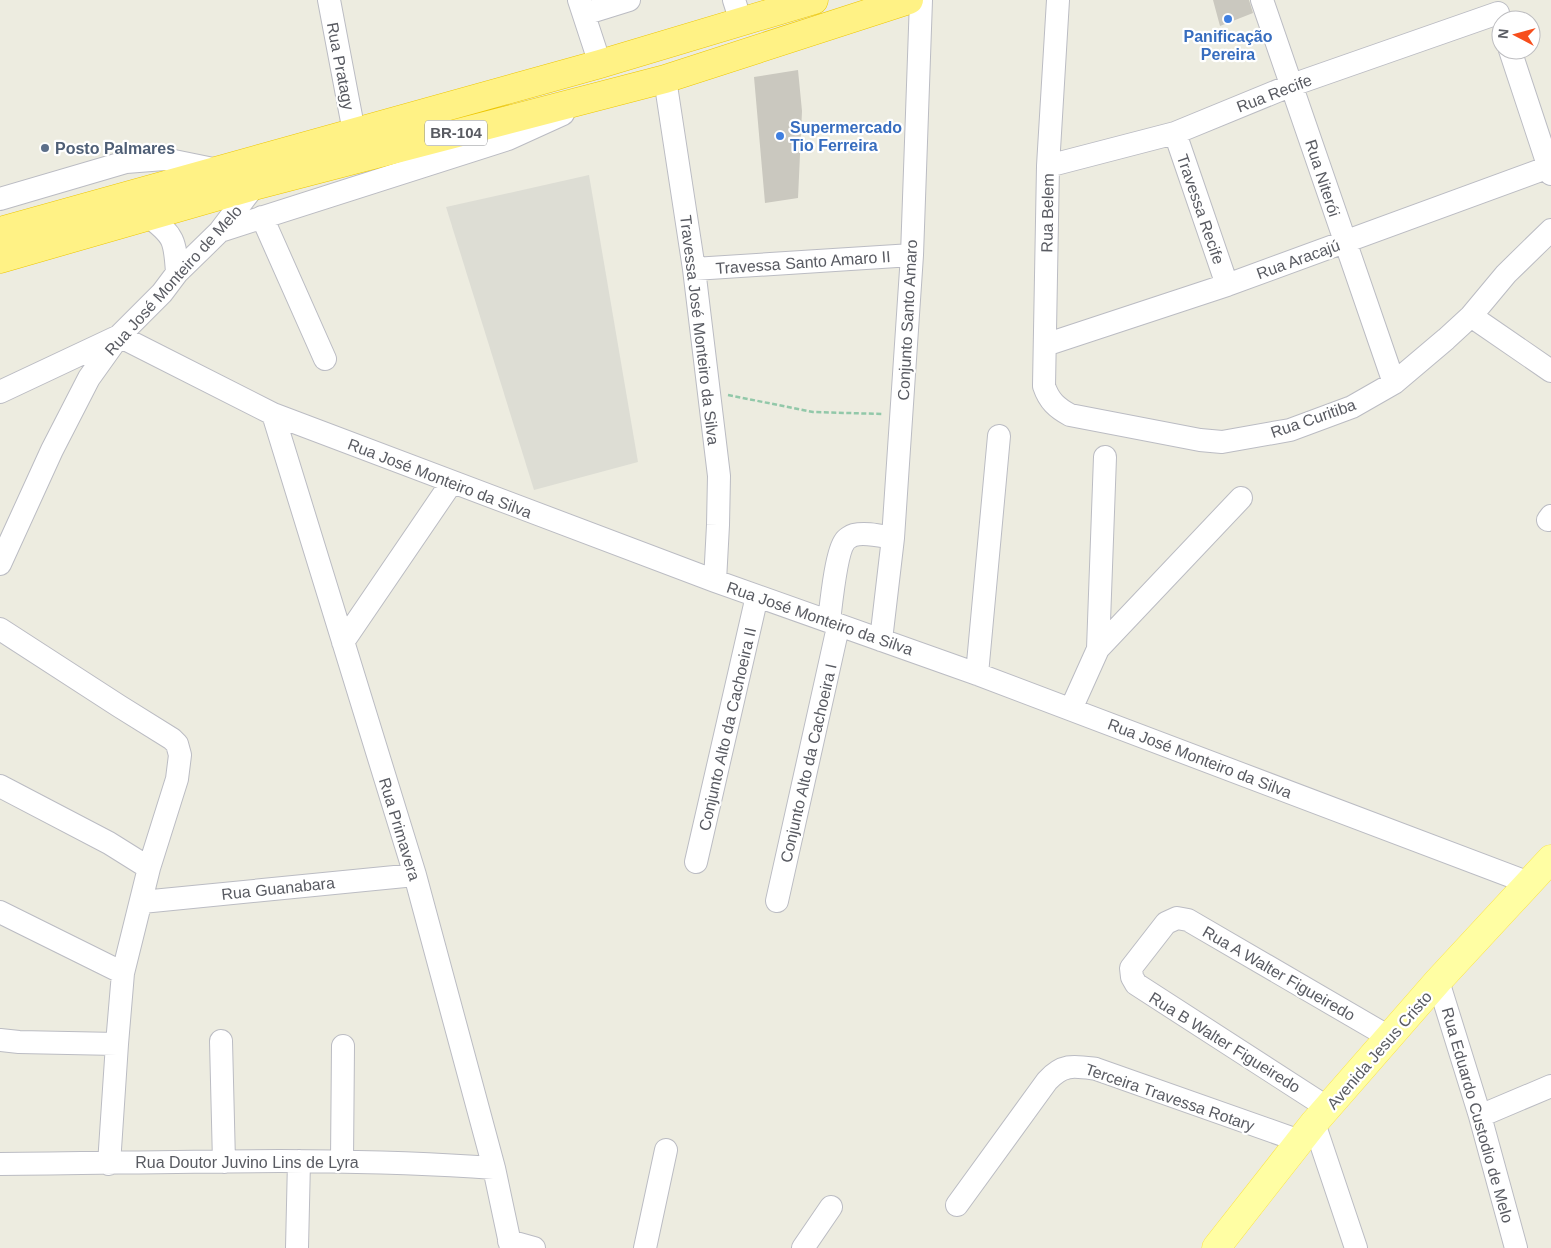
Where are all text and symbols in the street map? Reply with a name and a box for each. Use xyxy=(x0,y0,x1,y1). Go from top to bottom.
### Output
north arrow xyxy=(1491,10,1541,60)
marker: Panificação Pereira xyxy=(1222,13,1234,25)
street label: Rua Pratagy xyxy=(324,21,357,111)
place label: Panificação Pereira xyxy=(1184,28,1273,63)
text: N xyxy=(1495,28,1512,40)
street label: Rua Recife xyxy=(1234,71,1314,116)
place label: Supermercado Tio Ferreira xyxy=(790,119,902,154)
road number: BR-104 xyxy=(425,120,487,146)
marker: Supermercado Tio Ferreira xyxy=(774,130,786,142)
street label: Rua Niterói xyxy=(1302,137,1343,219)
place label: Posto Palmares xyxy=(55,140,175,157)
marker: Posto Palmares xyxy=(39,142,51,154)
street label: Travessa Recife xyxy=(1174,152,1227,266)
street label: Rua Belem xyxy=(1038,173,1057,253)
street label: Rua José Monteiro de Melo xyxy=(102,202,245,359)
street label: Travessa José Monteiro da Silva xyxy=(677,214,722,446)
street label: Rua Aracajú xyxy=(1254,237,1342,282)
street label: Conjunto Santo Amaro xyxy=(895,239,920,401)
street label: Travessa Santo Amaro II xyxy=(715,248,891,277)
street label: Rua Curitiba xyxy=(1268,396,1358,441)
street label: Rua José Monteiro da Silva xyxy=(345,435,534,521)
street label: Rua José Monteiro da Silva xyxy=(725,579,915,658)
street label: Conjunto Alto da Cachoeira II xyxy=(696,626,759,832)
street label: Conjunto Alto da Cachoeira I xyxy=(777,662,840,864)
street label: Rua José Monteiro da Silva xyxy=(1105,715,1294,801)
street label: Rua Primavera xyxy=(376,776,423,883)
street label: Rua Guanabara xyxy=(221,874,336,903)
street label: Rua A Walter Figueiredo xyxy=(1200,923,1358,1024)
street label: Avenida Jesus Cristo xyxy=(1324,988,1435,1113)
street label: Rua B Walter Figueiredo xyxy=(1146,989,1303,1096)
street label: Rua Eduardo Custodio de Melo xyxy=(1439,1005,1516,1225)
street label: Terceira Travessa Rotary xyxy=(1083,1060,1257,1134)
street label: Rua Doutor Juvino Lins de Lyra xyxy=(135,1154,359,1171)

